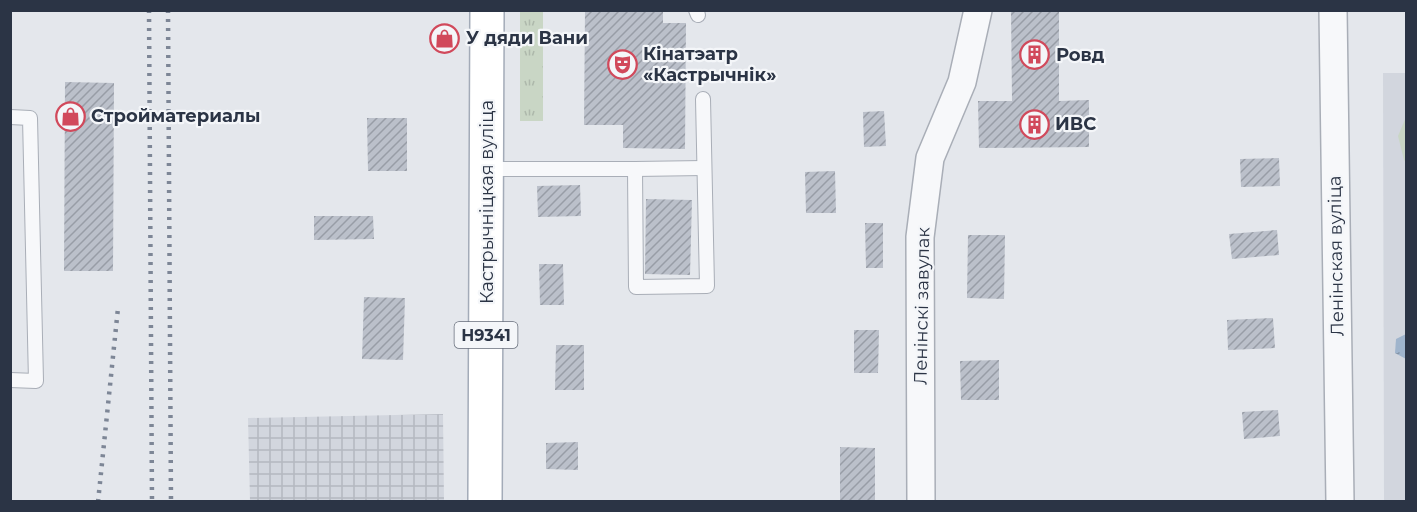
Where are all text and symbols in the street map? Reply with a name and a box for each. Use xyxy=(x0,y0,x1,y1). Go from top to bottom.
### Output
shop icon: У дяди Вани xyxy=(429,22,461,54)
place label: У дяди Вани xyxy=(466,27,588,49)
building icon: Ровд xyxy=(1019,39,1051,71)
place label: Кінатэатр «Кастрычнік» xyxy=(643,43,776,86)
place label: Ровд xyxy=(1056,44,1105,66)
theatre icon: Кінатэатр «Кастрычнік» xyxy=(606,48,638,80)
shop icon: Стройматериалы xyxy=(54,100,86,132)
street label: Кастрычніцкая вуліца xyxy=(476,100,498,304)
place label: Стройматериалы xyxy=(91,105,260,127)
building icon: ИВС xyxy=(1018,108,1050,140)
place label: ИВС xyxy=(1055,113,1096,135)
street label: Ленінская вуліца xyxy=(1324,175,1348,337)
street label: Ленінскі завулак xyxy=(910,226,934,385)
road number: Н9341 xyxy=(454,322,518,348)

